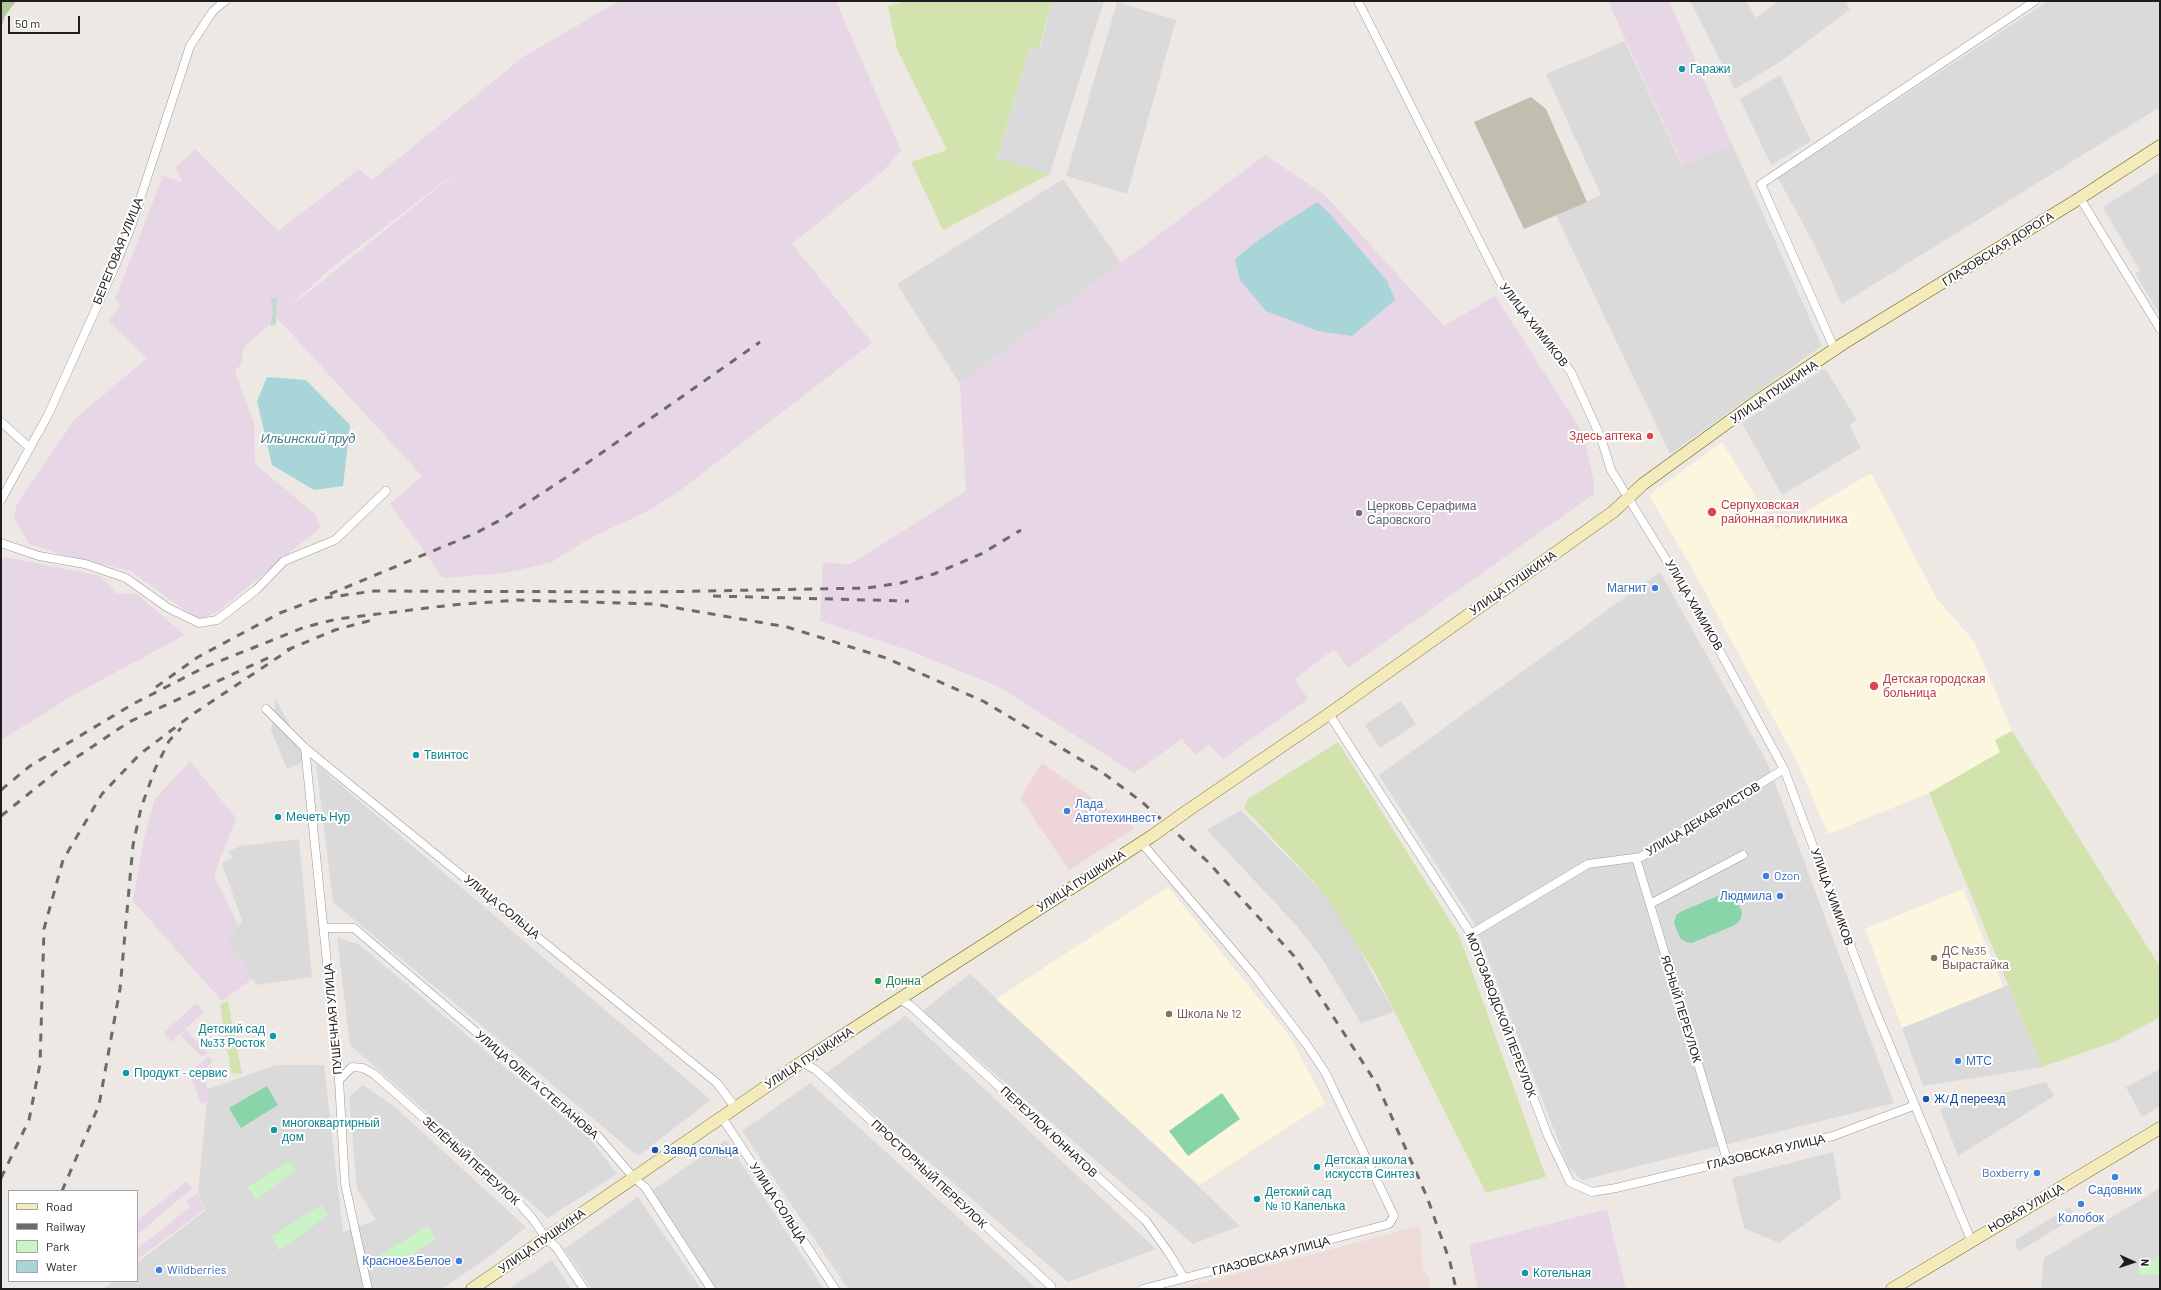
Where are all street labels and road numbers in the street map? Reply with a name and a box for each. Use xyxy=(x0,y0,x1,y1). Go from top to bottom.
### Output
street label: БЕРЕГОВАЯ УЛИЦА xyxy=(90,195,146,307)
street label: ГЛАЗОВСКАЯ ДОРОГА xyxy=(1940,209,2056,289)
street label: УЛИЦА ХИМИКОВ xyxy=(1497,280,1571,370)
street label: УЛИЦА ПУШКИНА xyxy=(1727,357,1821,427)
street label: УЛИЦА ПУШКИНА xyxy=(1467,548,1559,618)
street label: УЛИЦА ХИМИКОВ xyxy=(1662,557,1726,653)
street label: УЛИЦА ДЕКАБРИСТОВ xyxy=(1643,779,1763,859)
street label: УЛИЦА ХИМИКОВ xyxy=(1808,846,1856,948)
street label: УЛИЦА ПУШКИНА xyxy=(1034,847,1128,915)
street label: УЛИЦА СОЛЬЦА xyxy=(461,872,543,942)
street label: МОТОЗАВОДСКОЙ ПЕРЕУЛОК xyxy=(1463,931,1539,1099)
street label: ЯСНЫЙ ПЕРЕУЛОК xyxy=(1658,953,1704,1065)
street label: ПУШЕЧНАЯ УЛИЦА xyxy=(321,963,345,1075)
street label: УЛИЦА ПУШКИНА xyxy=(762,1024,856,1092)
street label: УЛИЦА ОЛЕГА СТЕПАНОВА xyxy=(473,1028,601,1142)
street label: ПЕРЕУЛОК ЮННАТОВ xyxy=(998,1083,1100,1181)
street label: ЗЕЛЁНЫЙ ПЕРЕУЛОК xyxy=(420,1114,522,1208)
street label: ПРОСТОРНЫЙ ПЕРЕУЛОК xyxy=(868,1117,990,1231)
street label: ГЛАЗОВСКАЯ УЛИЦА xyxy=(1705,1131,1827,1173)
street label: УЛИЦА СОЛЬЦА xyxy=(747,1160,809,1246)
street label: НОВАЯ УЛИЦА xyxy=(1985,1180,2067,1236)
street label: УЛИЦА ПУШКИНА xyxy=(496,1206,588,1276)
street label: ГЛАЗОВСКАЯ УЛИЦА xyxy=(1211,1233,1331,1279)

